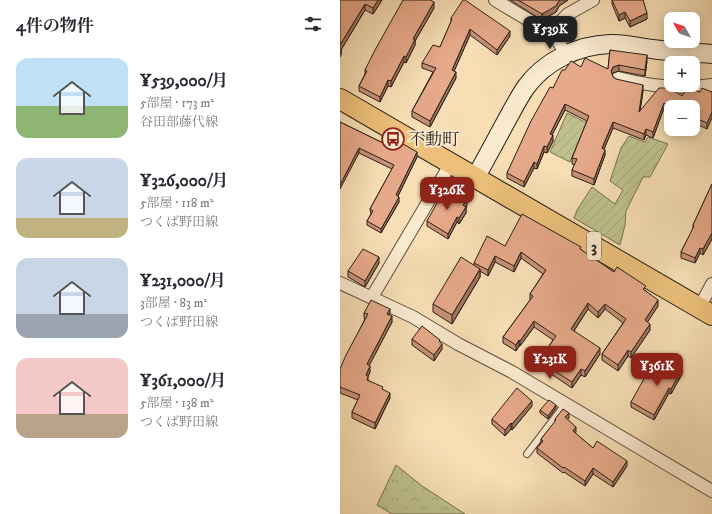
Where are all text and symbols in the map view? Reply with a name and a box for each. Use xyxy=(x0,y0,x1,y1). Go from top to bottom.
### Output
north arrow xyxy=(664,12,700,48)
map controls xyxy=(664,12,700,136)
icon: filters xyxy=(302,13,324,35)
text: 4件の物件 xyxy=(16,15,94,37)
pin: ¥539K xyxy=(522,16,578,50)
text: ¥539K xyxy=(532,21,568,37)
button: + xyxy=(664,56,700,92)
text: ¥539,000/月 xyxy=(140,70,228,92)
icon: home xyxy=(48,74,96,122)
text: 5部屋 · 173 m² xyxy=(140,95,214,111)
button: − xyxy=(664,100,700,136)
text: 谷田部藤代線 xyxy=(140,114,218,130)
bus stop icon: 不動町 xyxy=(380,126,406,152)
place label: 不動町 xyxy=(408,129,459,151)
text: ¥326,000/月 xyxy=(140,170,229,192)
icon: home xyxy=(48,174,96,222)
pin: ¥326K xyxy=(419,177,475,211)
text: ¥326K xyxy=(429,182,465,198)
text: 5部屋 · 118 m² xyxy=(140,195,214,211)
text: つくば野田線 xyxy=(140,214,218,230)
road number: 3 xyxy=(587,232,601,260)
text: ¥231,000/月 xyxy=(140,270,226,292)
icon: home xyxy=(48,274,96,322)
text: 3部屋 · 83 m² xyxy=(140,295,207,311)
text: つくば野田線 xyxy=(140,314,218,330)
pin: ¥231K xyxy=(522,346,578,380)
text: ¥231K xyxy=(533,351,567,367)
pin: ¥361K xyxy=(629,353,685,387)
text: ¥361K xyxy=(640,358,674,374)
text: ¥361,000/月 xyxy=(140,370,226,392)
icon: home xyxy=(48,374,96,422)
text: 5部屋 · 138 m² xyxy=(140,395,214,411)
text: つくば野田線 xyxy=(140,414,218,430)

